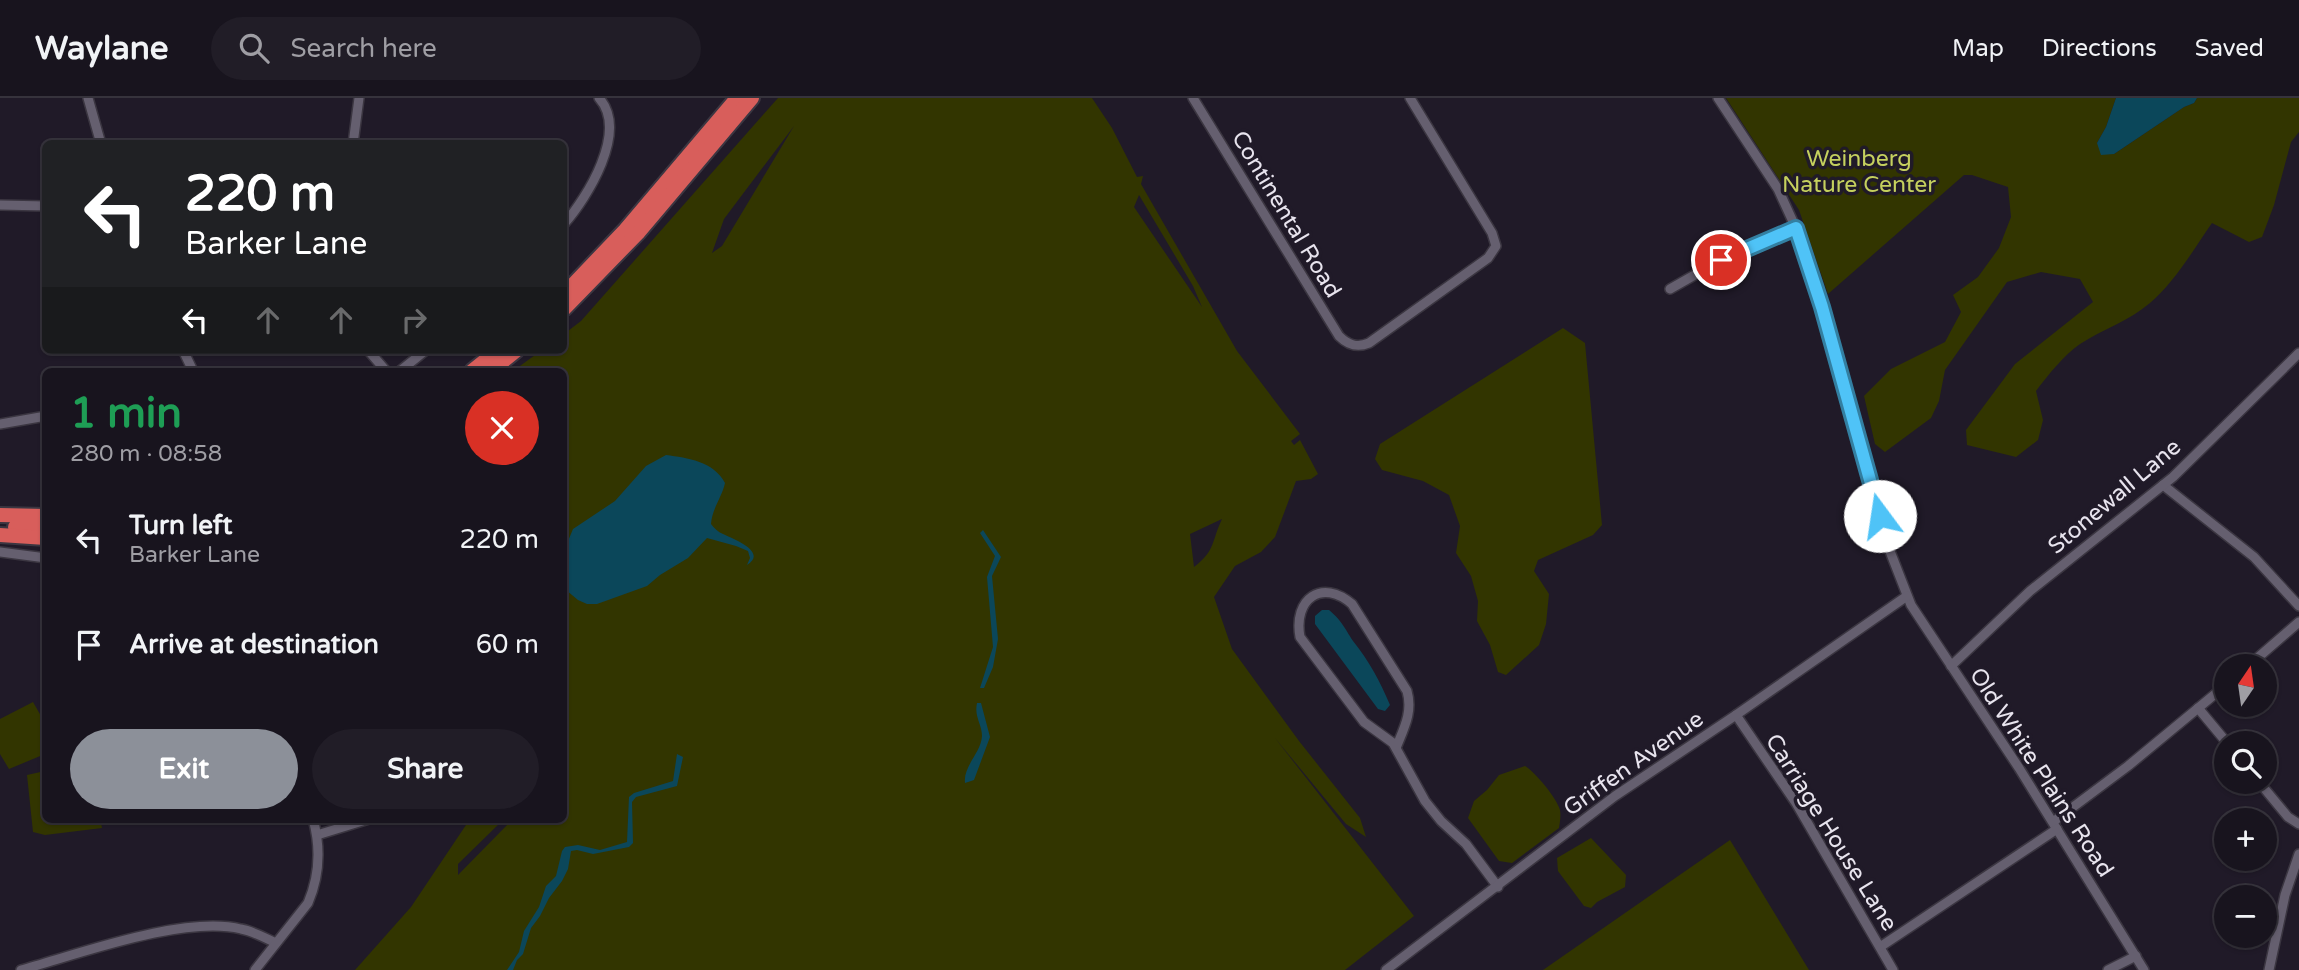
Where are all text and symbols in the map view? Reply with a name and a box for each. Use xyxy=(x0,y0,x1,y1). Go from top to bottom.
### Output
search box xyxy=(211,17,701,80)
text: Waylane xyxy=(35,29,169,68)
icon: search xyxy=(235,29,273,67)
text: Search here xyxy=(291,33,437,64)
text: Map xyxy=(1952,34,2004,63)
text: Directions xyxy=(2042,34,2157,63)
text: Saved xyxy=(2195,34,2264,63)
street label: Continental Road xyxy=(1225,126,1347,303)
park label: Weinberg Nature Center xyxy=(1782,145,1936,199)
text: 220 m xyxy=(185,165,335,224)
icon: left xyxy=(70,168,161,259)
text: Barker Lane xyxy=(185,225,367,263)
pin xyxy=(1691,230,1751,290)
icon: arrive xyxy=(1702,241,1740,279)
icon: left xyxy=(176,301,214,339)
icon: ahead xyxy=(249,301,287,339)
icon: ahead xyxy=(322,301,360,339)
icon: right xyxy=(395,301,433,339)
text: 1 min xyxy=(70,388,182,439)
button: close xyxy=(465,391,539,465)
street label: Stonewall Lane xyxy=(2043,433,2187,560)
text: 280 m · 08:58 xyxy=(70,440,222,468)
position arrow xyxy=(1843,479,1917,553)
text: Turn left xyxy=(129,510,232,541)
icon: left xyxy=(70,521,108,559)
text: 220 m xyxy=(459,524,539,555)
text: Barker Lane xyxy=(129,541,260,569)
icon: arrive xyxy=(70,626,108,664)
text: Arrive at destination xyxy=(129,629,379,660)
text: 60 m xyxy=(476,629,539,660)
north arrow xyxy=(2214,654,2277,718)
map controls xyxy=(2214,654,2277,948)
street label: Old White Plains Road xyxy=(1963,663,2119,882)
street label: Griffen Avenue xyxy=(1558,705,1709,822)
button: Exit xyxy=(70,729,298,809)
button: Share xyxy=(312,729,539,809)
street label: Carriage House Lane xyxy=(1759,729,1903,936)
button: search xyxy=(2214,731,2277,794)
button: + xyxy=(2214,808,2277,871)
button: − xyxy=(2214,885,2277,948)

